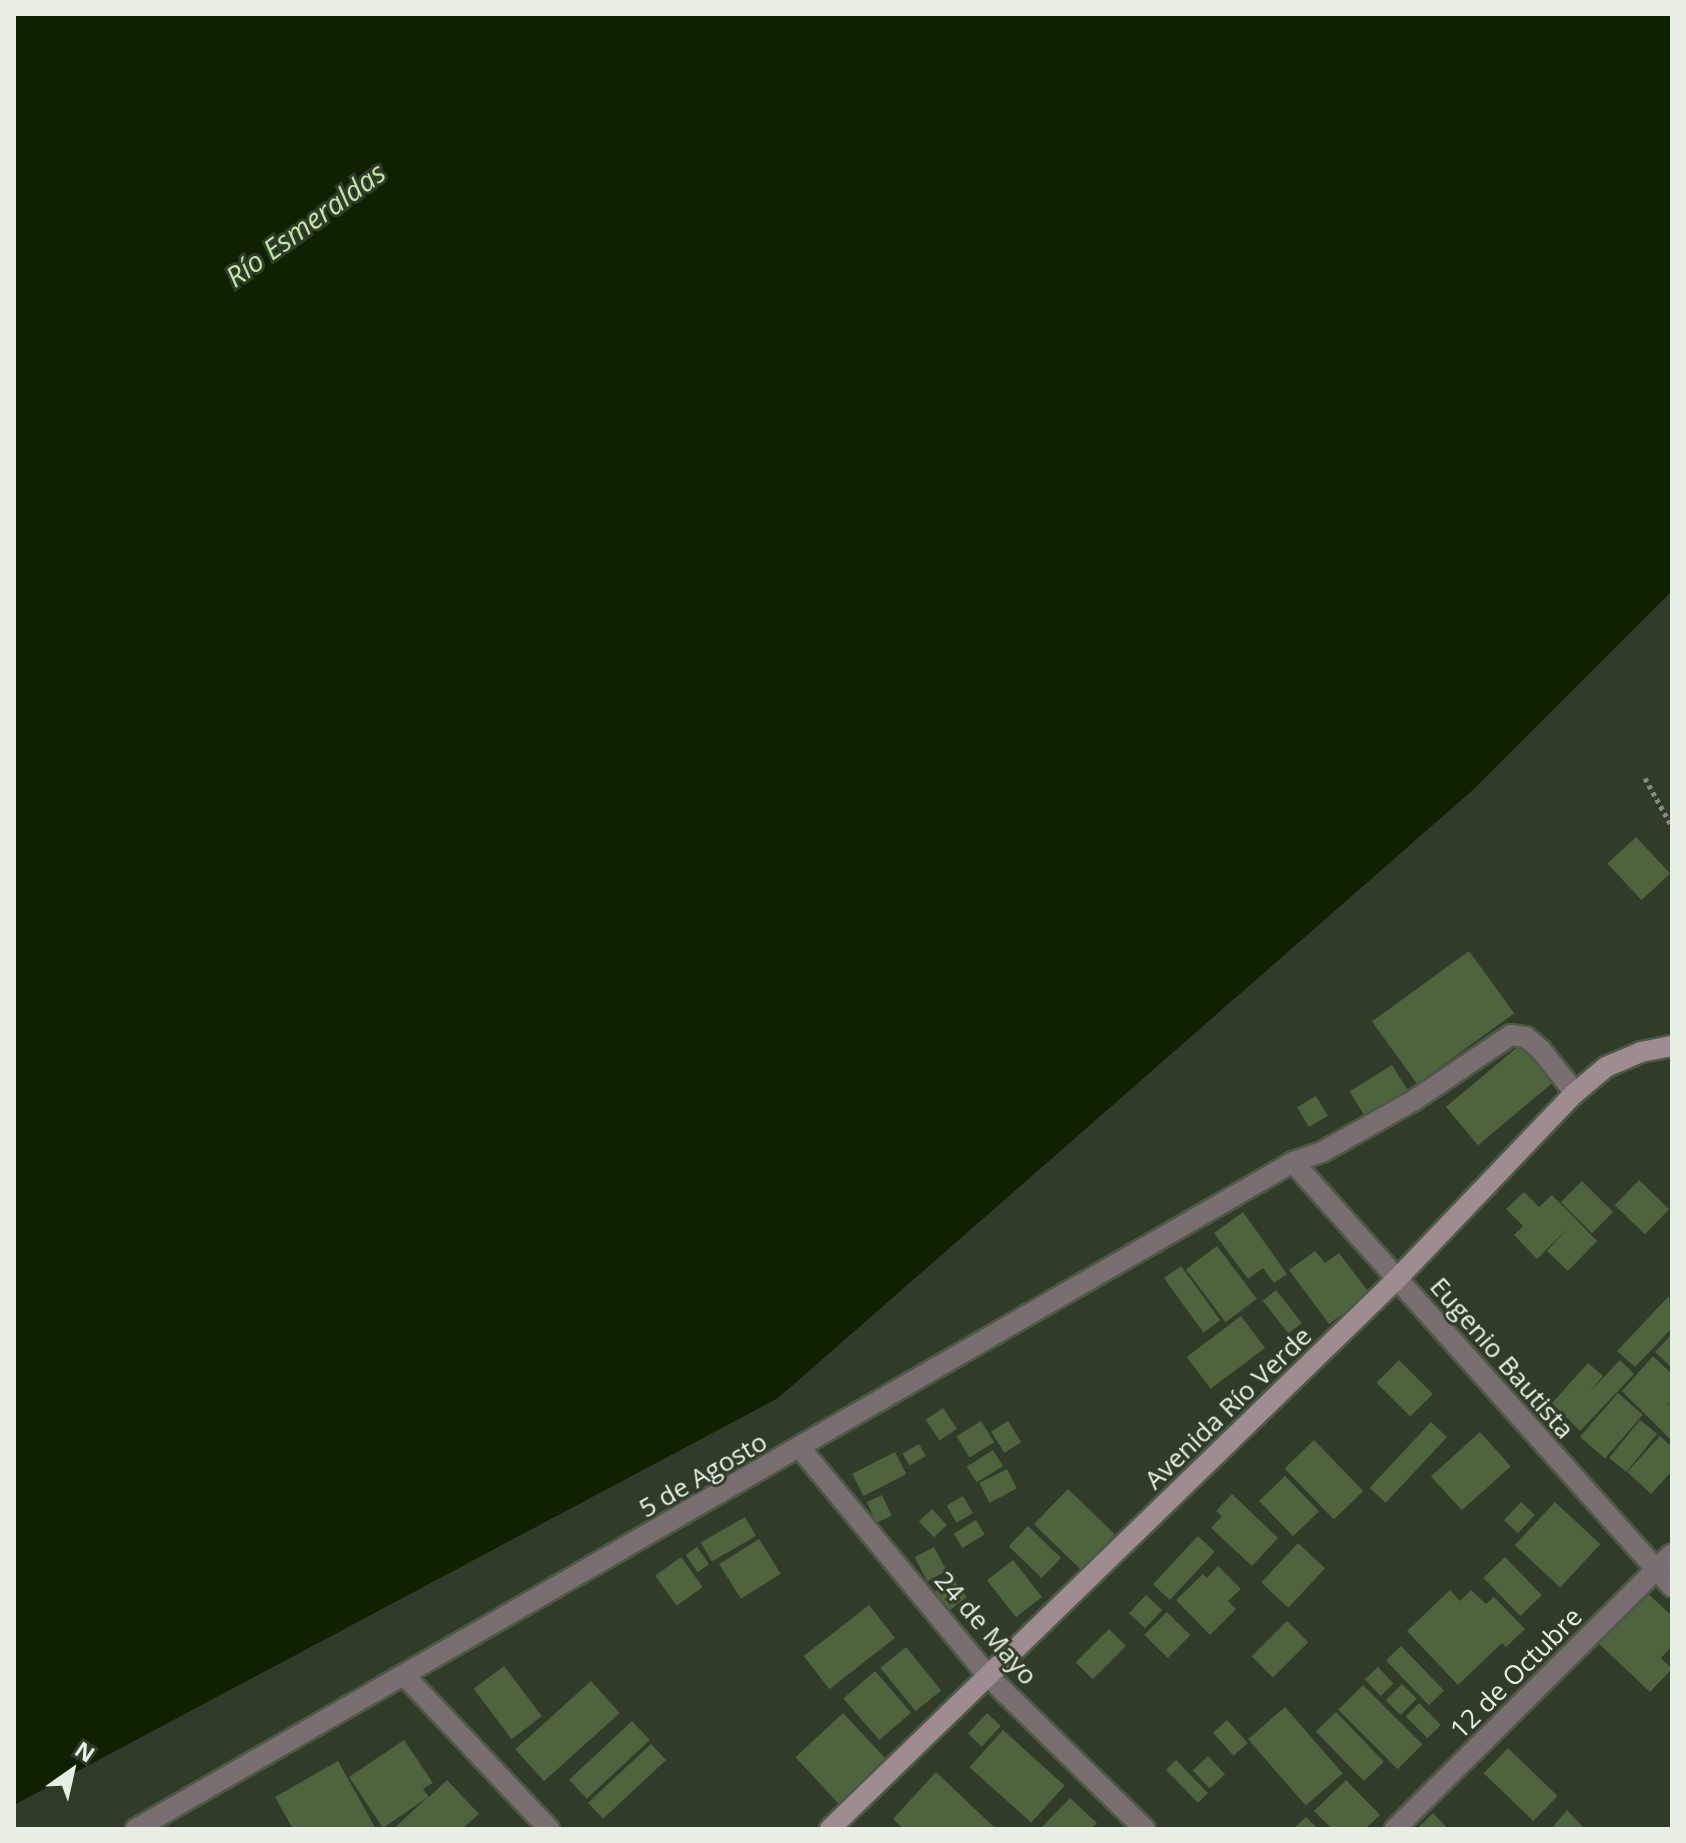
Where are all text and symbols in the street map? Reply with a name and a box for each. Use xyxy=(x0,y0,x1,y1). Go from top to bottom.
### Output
water label: Río Esmeraldas xyxy=(219,155,391,293)
street label: Eugenio Bautista xyxy=(1424,1271,1580,1445)
street label: Avenida Río Verde xyxy=(1138,1320,1318,1496)
street label: 5 de Agosto xyxy=(634,1426,772,1524)
street label: 24 de Mayo xyxy=(928,1565,1044,1691)
street label: 12 de Octubre xyxy=(1444,1601,1588,1745)
north arrow xyxy=(32,1731,112,1811)
text: N xyxy=(70,1734,101,1769)

